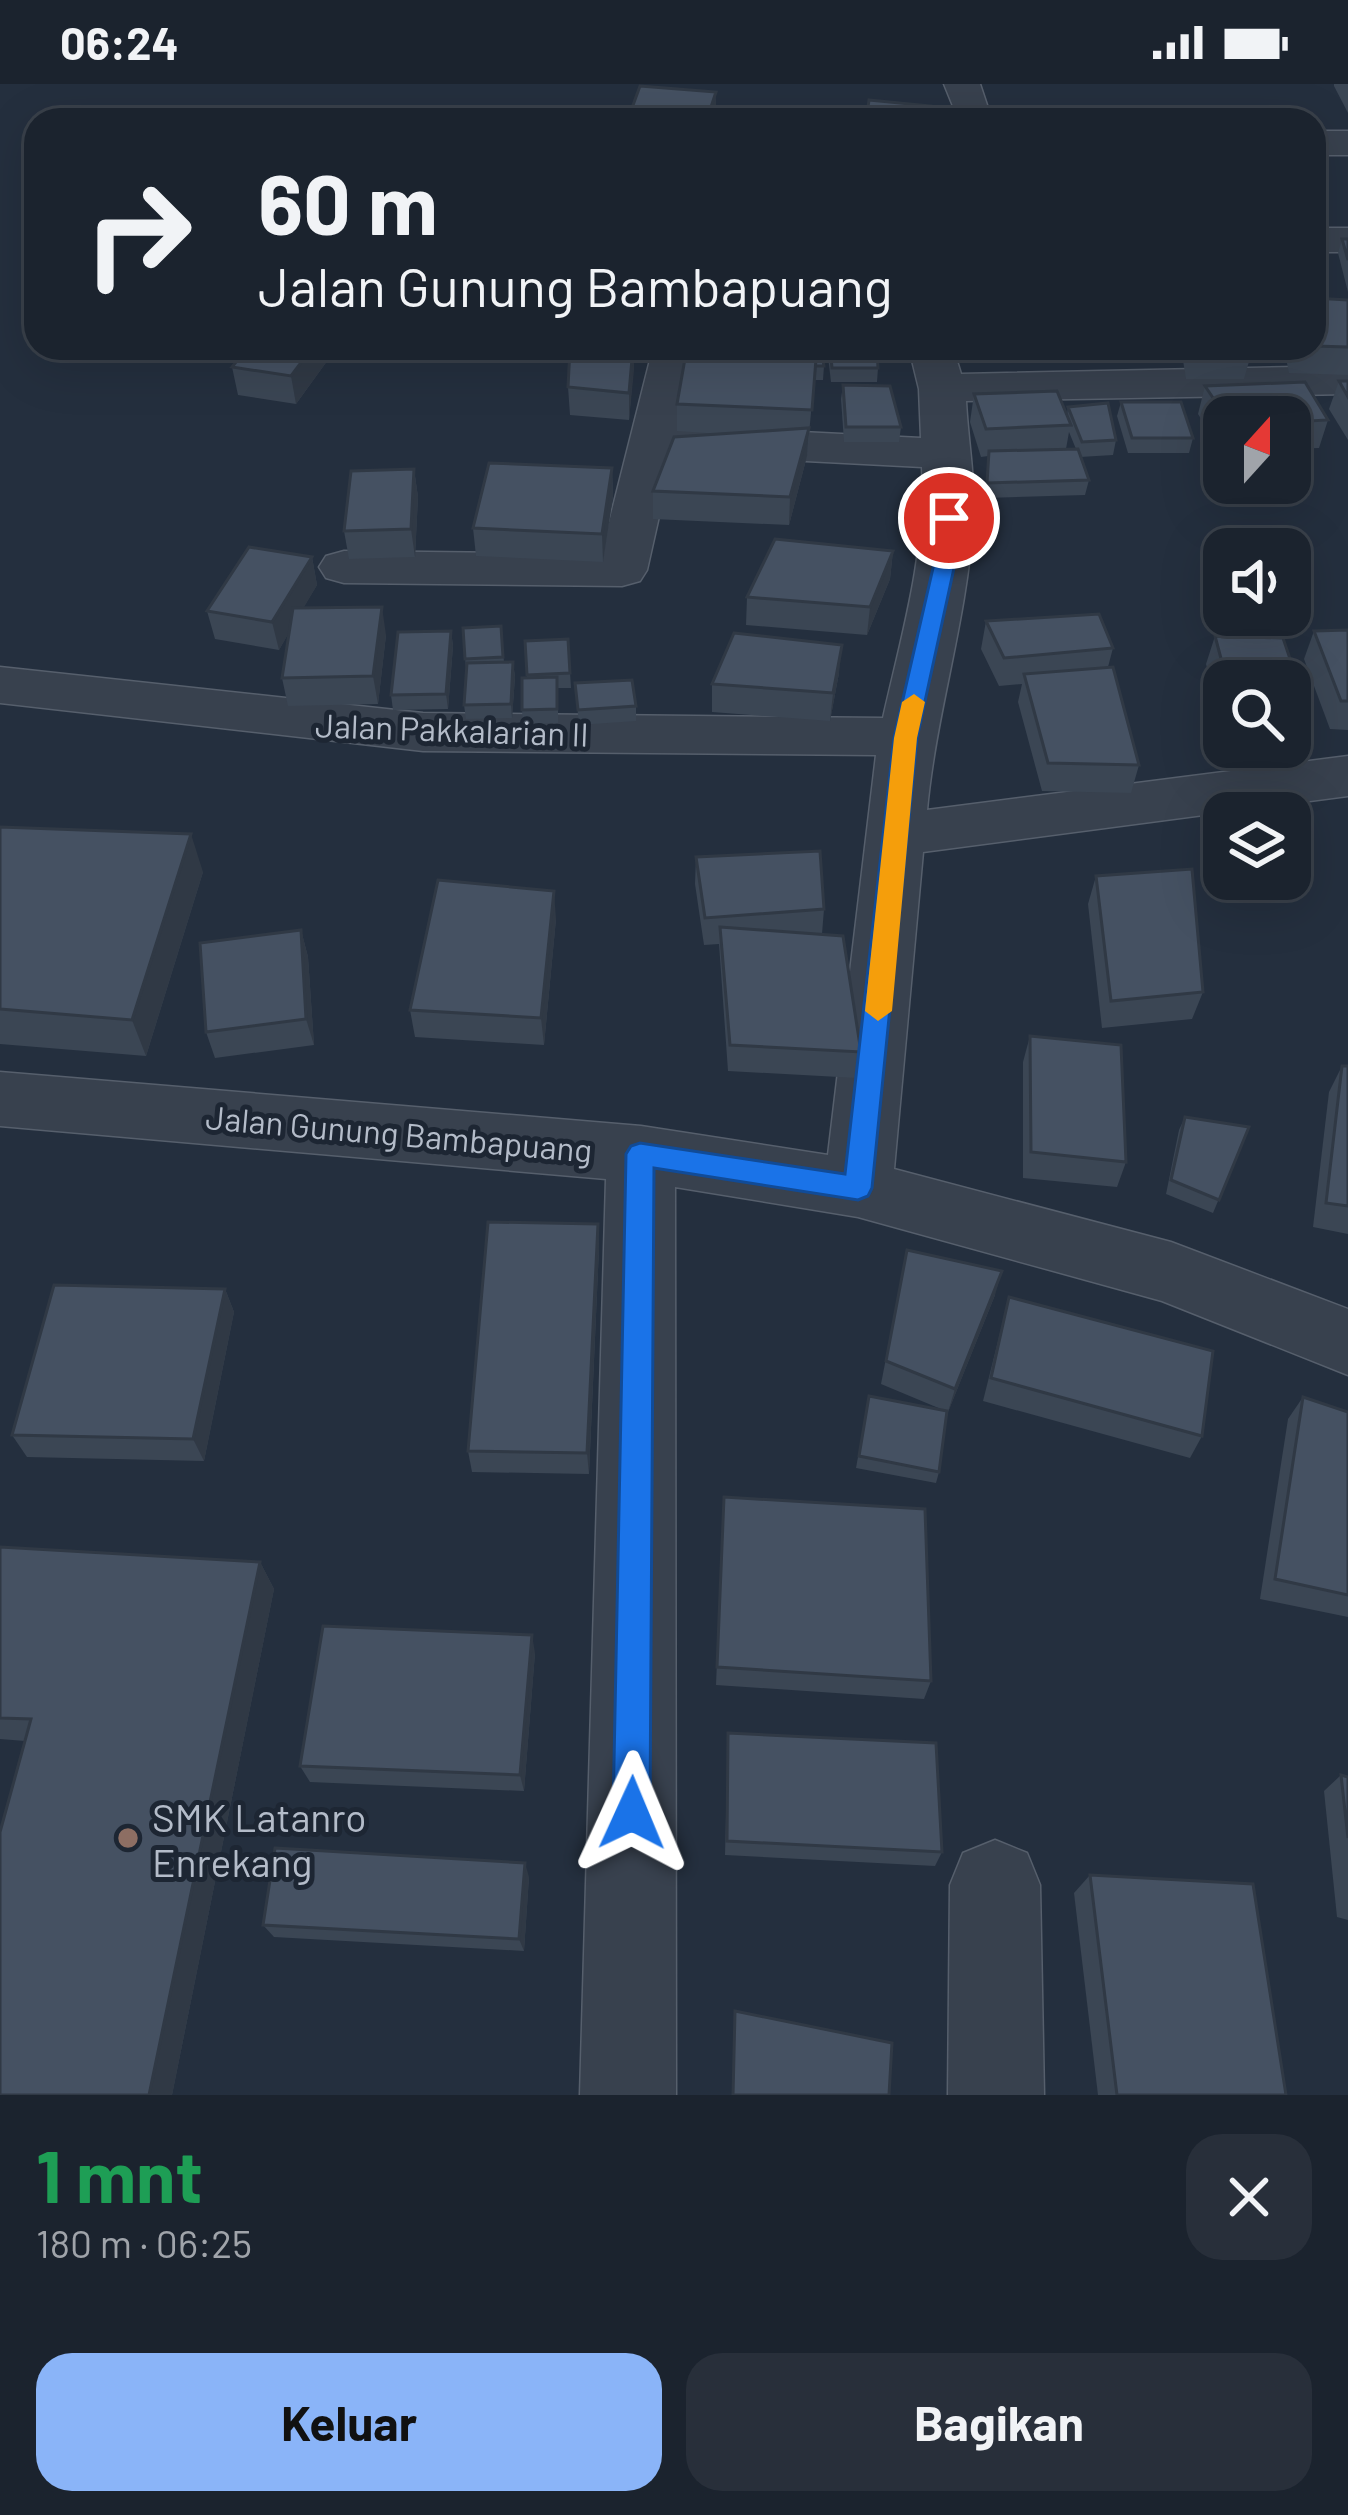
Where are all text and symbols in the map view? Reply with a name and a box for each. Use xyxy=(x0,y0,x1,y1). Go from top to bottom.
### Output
text: 06:24 xyxy=(60,15,179,69)
text: 60 m xyxy=(258,151,438,252)
icon: right xyxy=(60,156,216,312)
text: Jalan Gunung Bambapuang xyxy=(258,253,893,318)
north arrow xyxy=(1203,396,1311,504)
map controls xyxy=(1203,396,1311,900)
pin xyxy=(898,467,1000,569)
icon: arrive xyxy=(916,485,982,551)
button: sound xyxy=(1203,528,1311,636)
button: search xyxy=(1203,660,1311,768)
street label: Jalan Pakkalarian II xyxy=(314,704,590,754)
button: layers xyxy=(1203,792,1311,900)
street label: Jalan Gunung Bambapuang xyxy=(204,1096,594,1170)
position arrow xyxy=(569,1750,695,1876)
place label: SMK Latanro Enrekang xyxy=(152,1793,367,1885)
marker: SMK Latanro Enrekang xyxy=(115,1825,141,1851)
text: 1 mnt xyxy=(36,2131,203,2217)
button: close xyxy=(1186,2134,1312,2260)
text: 180 m · 06:25 xyxy=(36,2219,252,2266)
button: Keluar xyxy=(36,2353,662,2491)
button: Bagikan xyxy=(686,2353,1312,2491)

